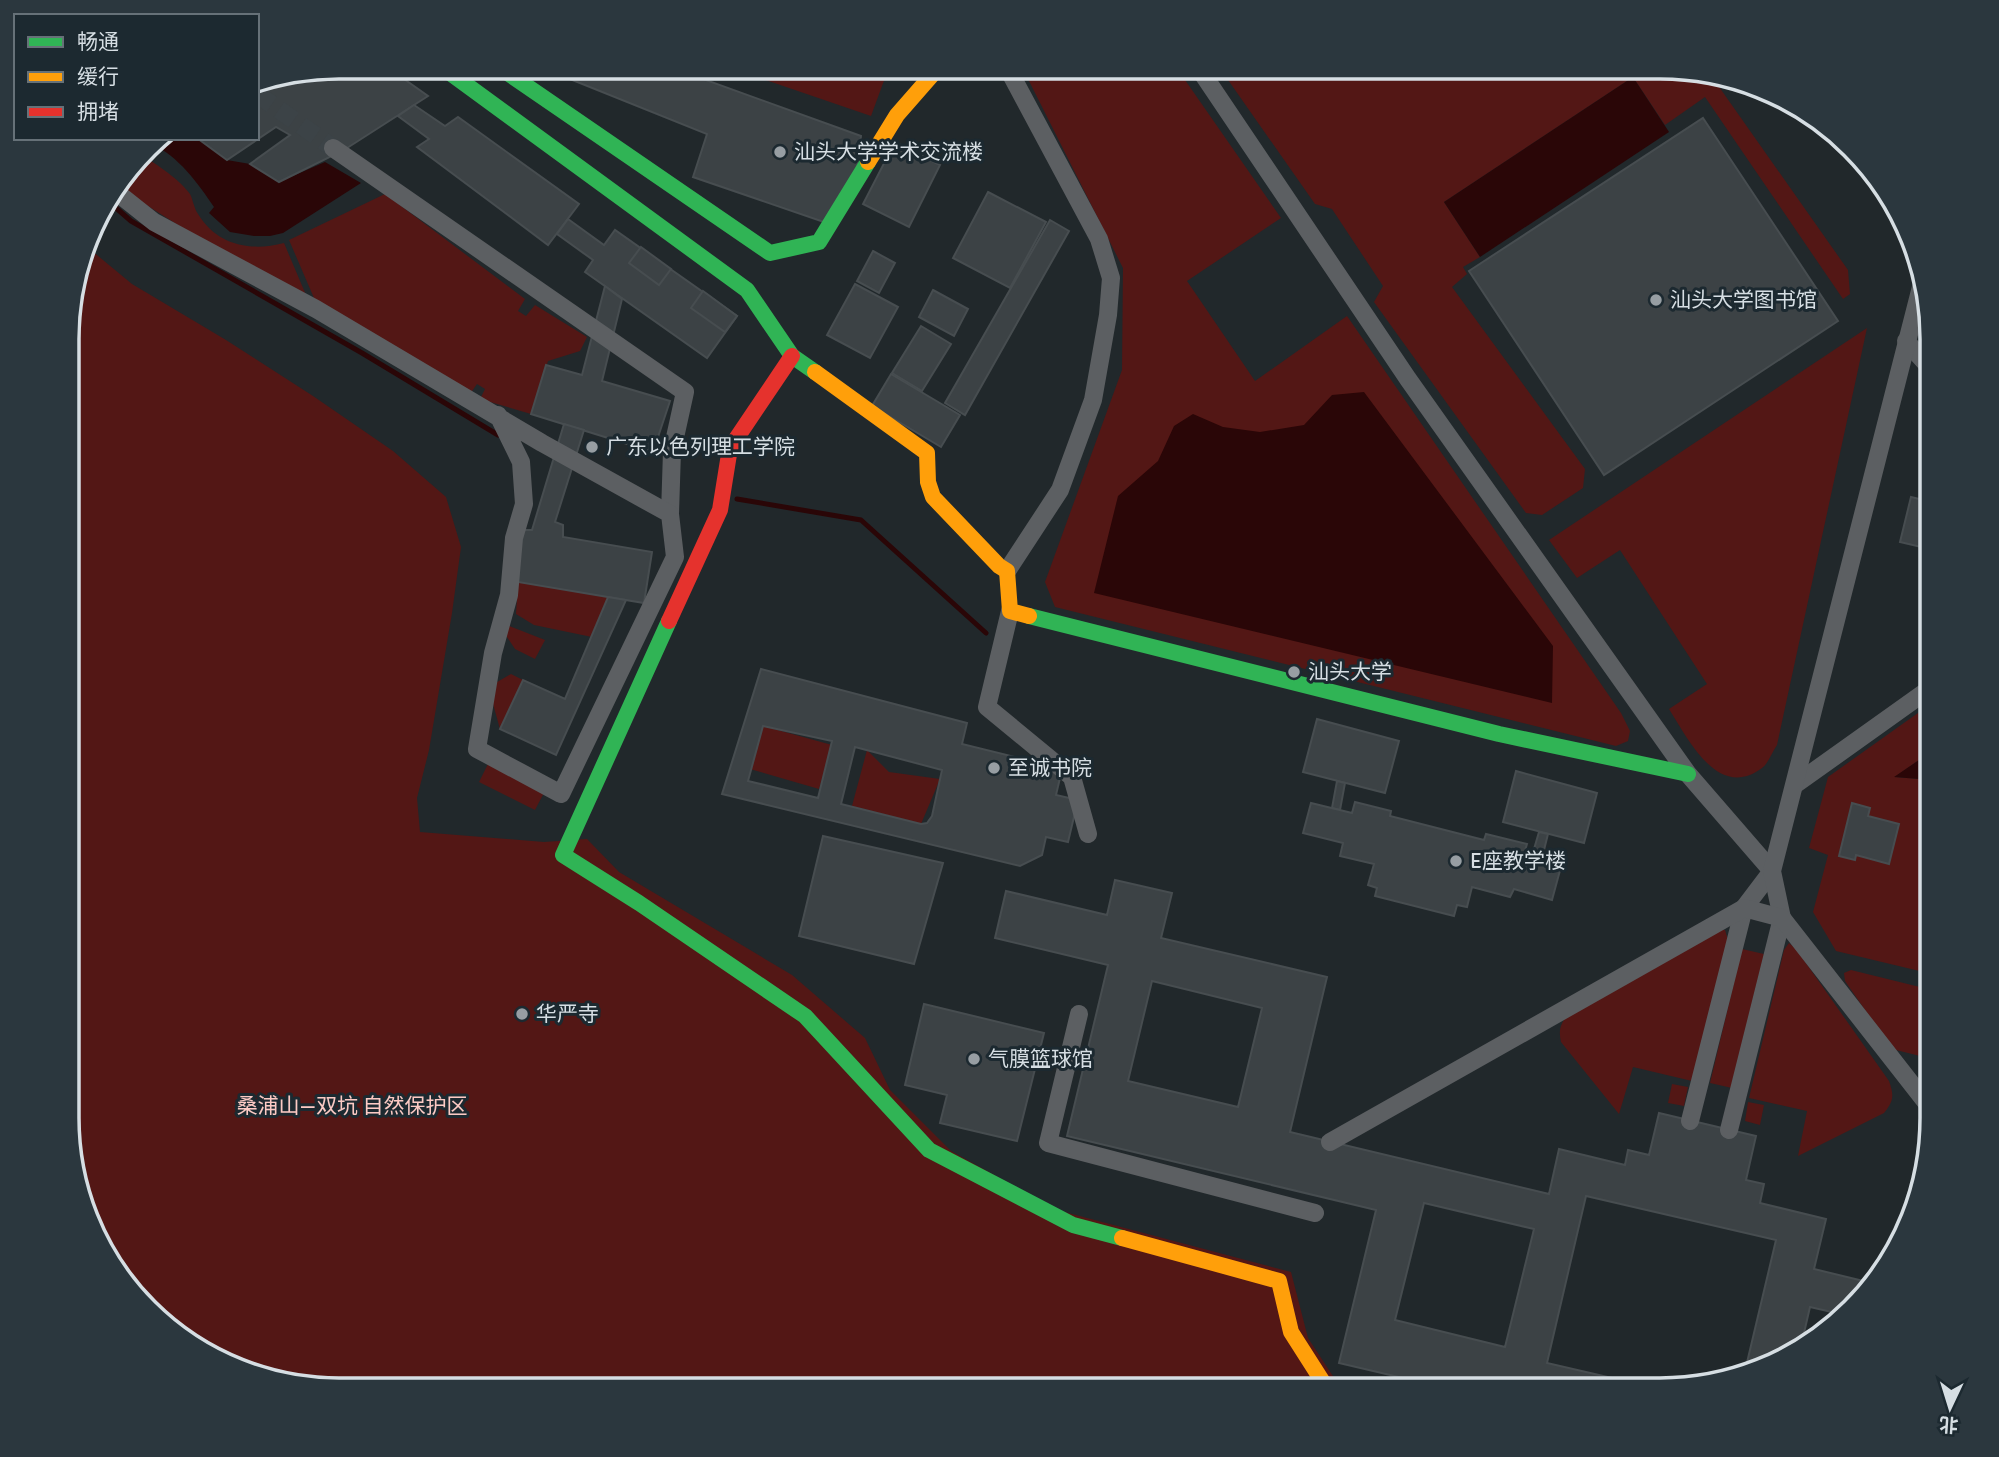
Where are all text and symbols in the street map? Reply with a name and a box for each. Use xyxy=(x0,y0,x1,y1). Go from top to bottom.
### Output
legend xyxy=(14,14,259,140)
text: 畅通 xyxy=(77,29,119,55)
text: 缓行 xyxy=(77,64,119,90)
text: 拥堵 xyxy=(77,99,119,125)
place label: 汕头大学学术交流楼 xyxy=(794,139,983,165)
marker: 汕头大学学术交流楼 xyxy=(772,144,788,160)
place label: 汕头大学图书馆 xyxy=(1670,287,1817,313)
marker: 汕头大学图书馆 xyxy=(1648,292,1664,308)
place label: 广东以色列理工学院 xyxy=(606,434,795,460)
marker: 广东以色列理工学院 xyxy=(584,439,600,455)
place label: 汕头大学 xyxy=(1308,659,1392,685)
marker: 汕头大学 xyxy=(1286,664,1302,680)
place label: 至诚书院 xyxy=(1008,755,1092,781)
marker: 至诚书院 xyxy=(986,760,1002,776)
place label: E座教学楼 xyxy=(1470,848,1566,874)
marker: E座教学楼 xyxy=(1448,853,1464,869)
place label: 华严寺 xyxy=(536,1001,599,1027)
marker: 华严寺 xyxy=(514,1006,530,1022)
place label: 气膜篮球馆 xyxy=(988,1046,1093,1072)
marker: 气膜篮球馆 xyxy=(966,1051,982,1067)
park label: 桑浦山—双坑 自然保护区 xyxy=(236,1093,468,1119)
north arrow xyxy=(1915,1373,1985,1443)
text: 北 xyxy=(1939,1411,1959,1437)

